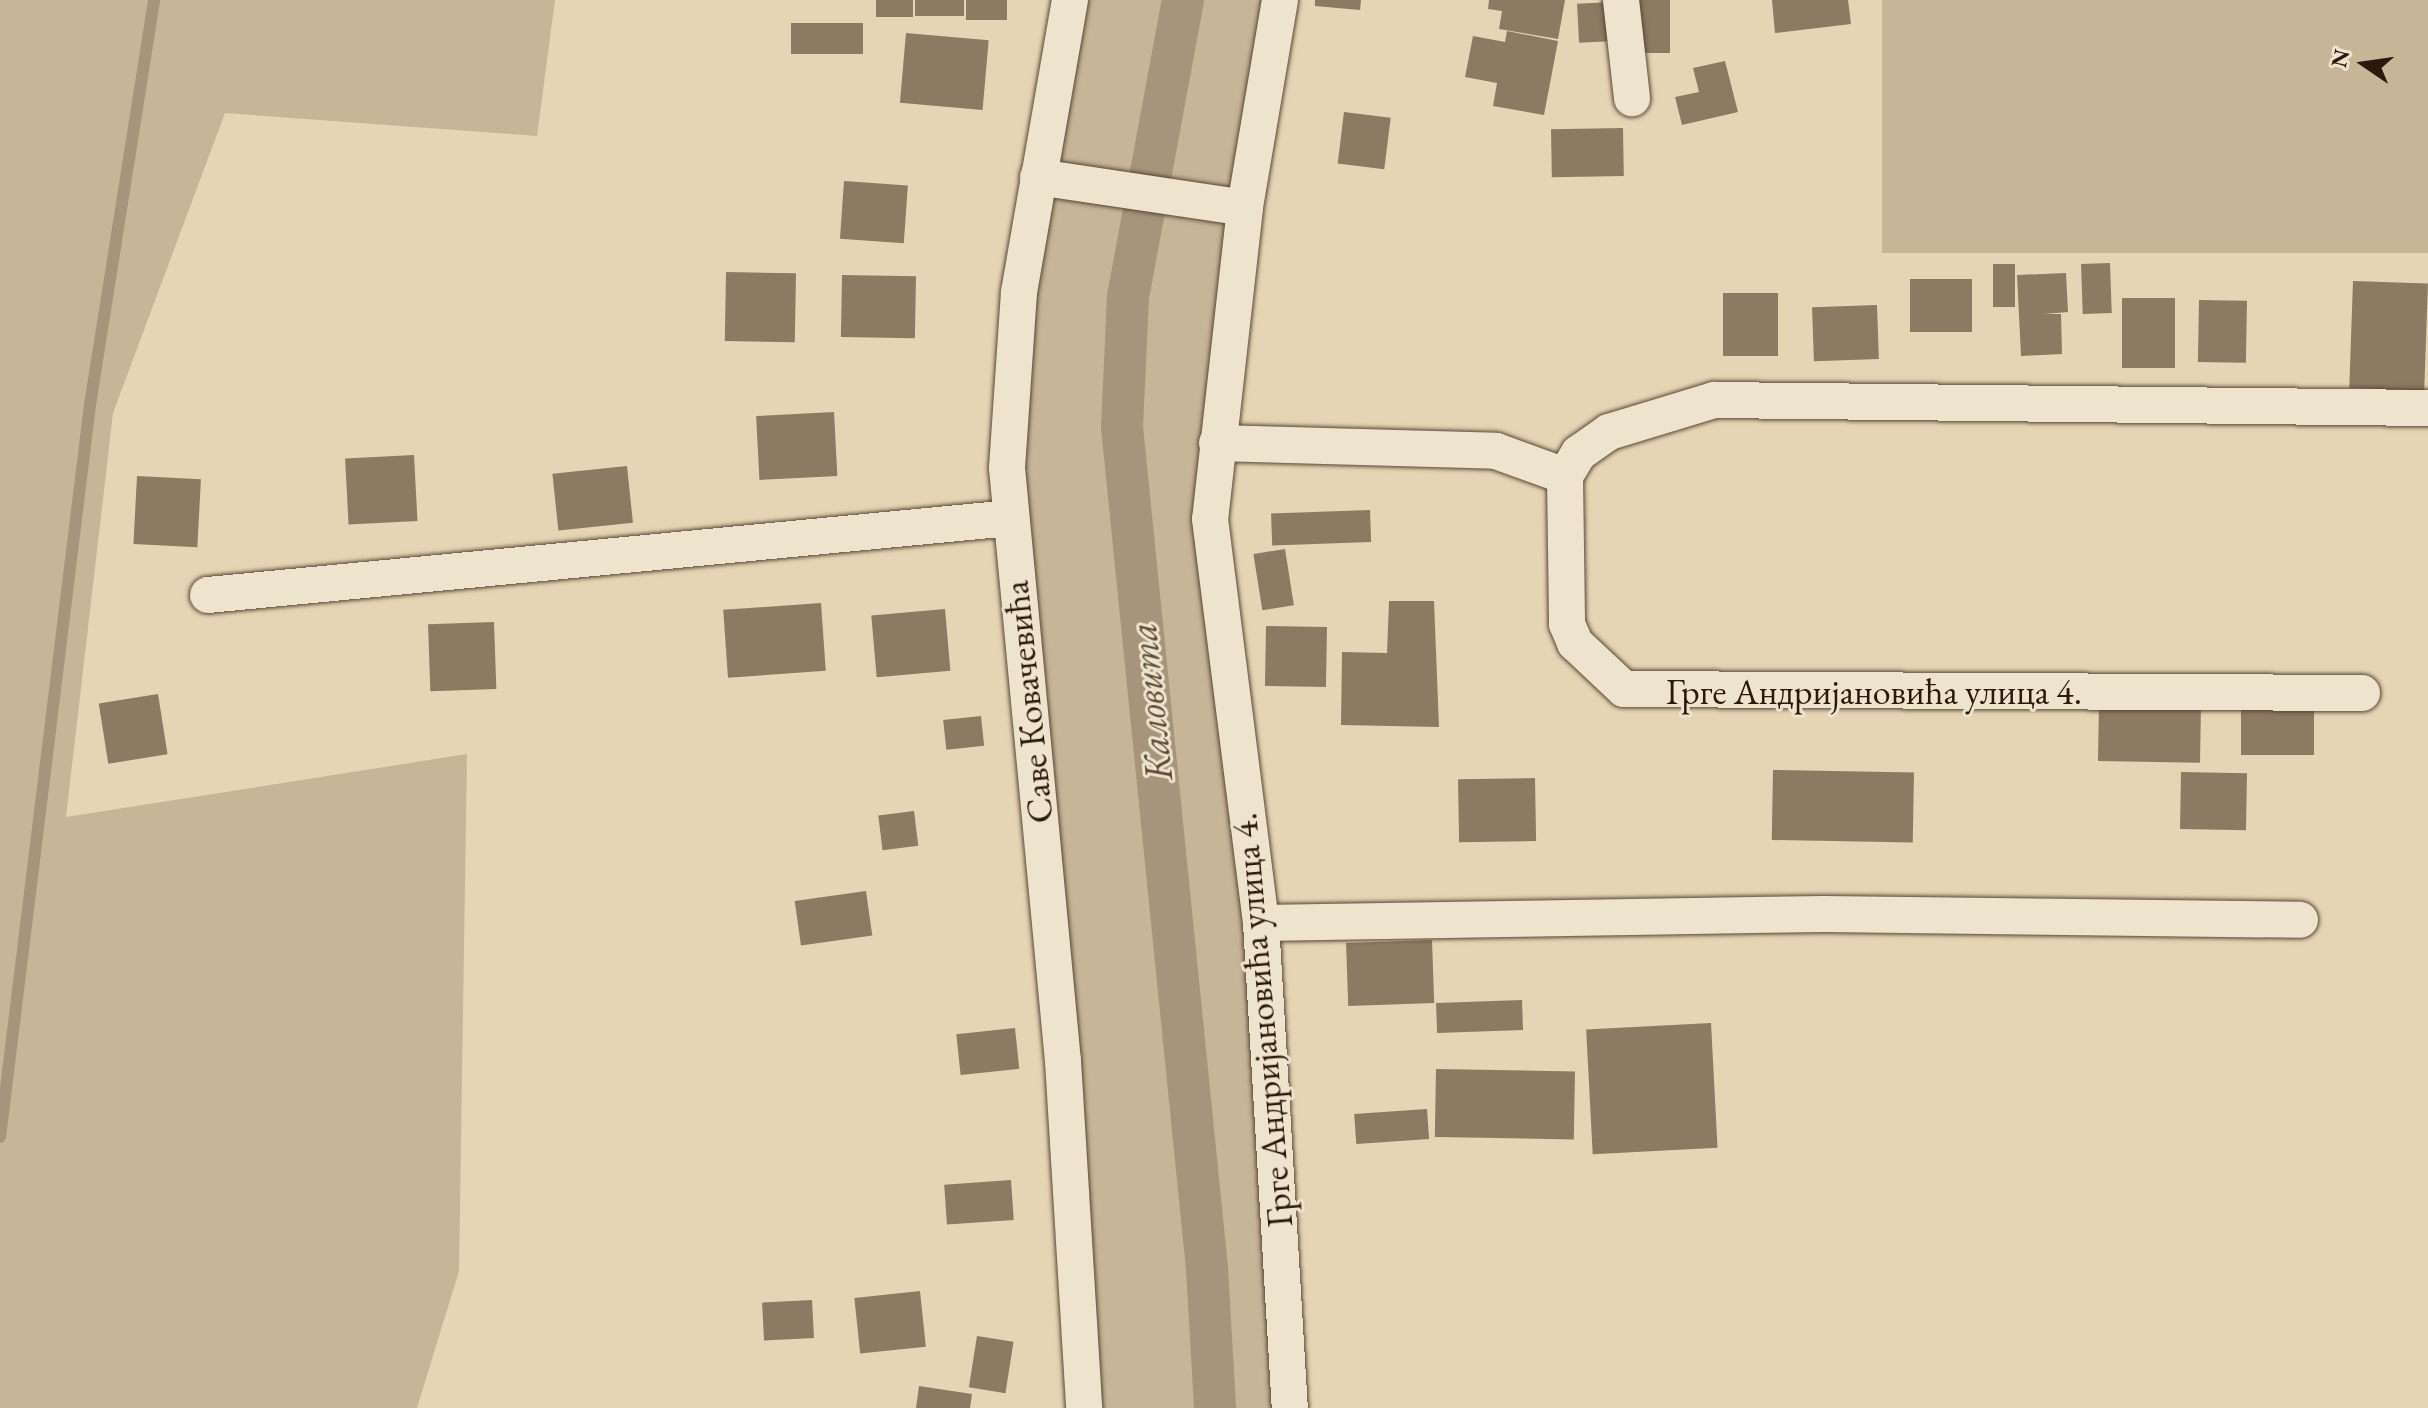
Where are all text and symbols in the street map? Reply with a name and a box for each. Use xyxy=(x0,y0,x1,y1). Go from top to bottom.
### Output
north arrow xyxy=(2324,24,2404,104)
text: N xyxy=(2324,47,2356,70)
street label: Саве Ковачевића xyxy=(994,579,1062,825)
water label: Каловита xyxy=(1119,621,1181,783)
street label: Грге Андријановића улица 4. xyxy=(1666,670,2082,714)
street label: Грге Андријановића улица 4. xyxy=(1222,811,1302,1229)

